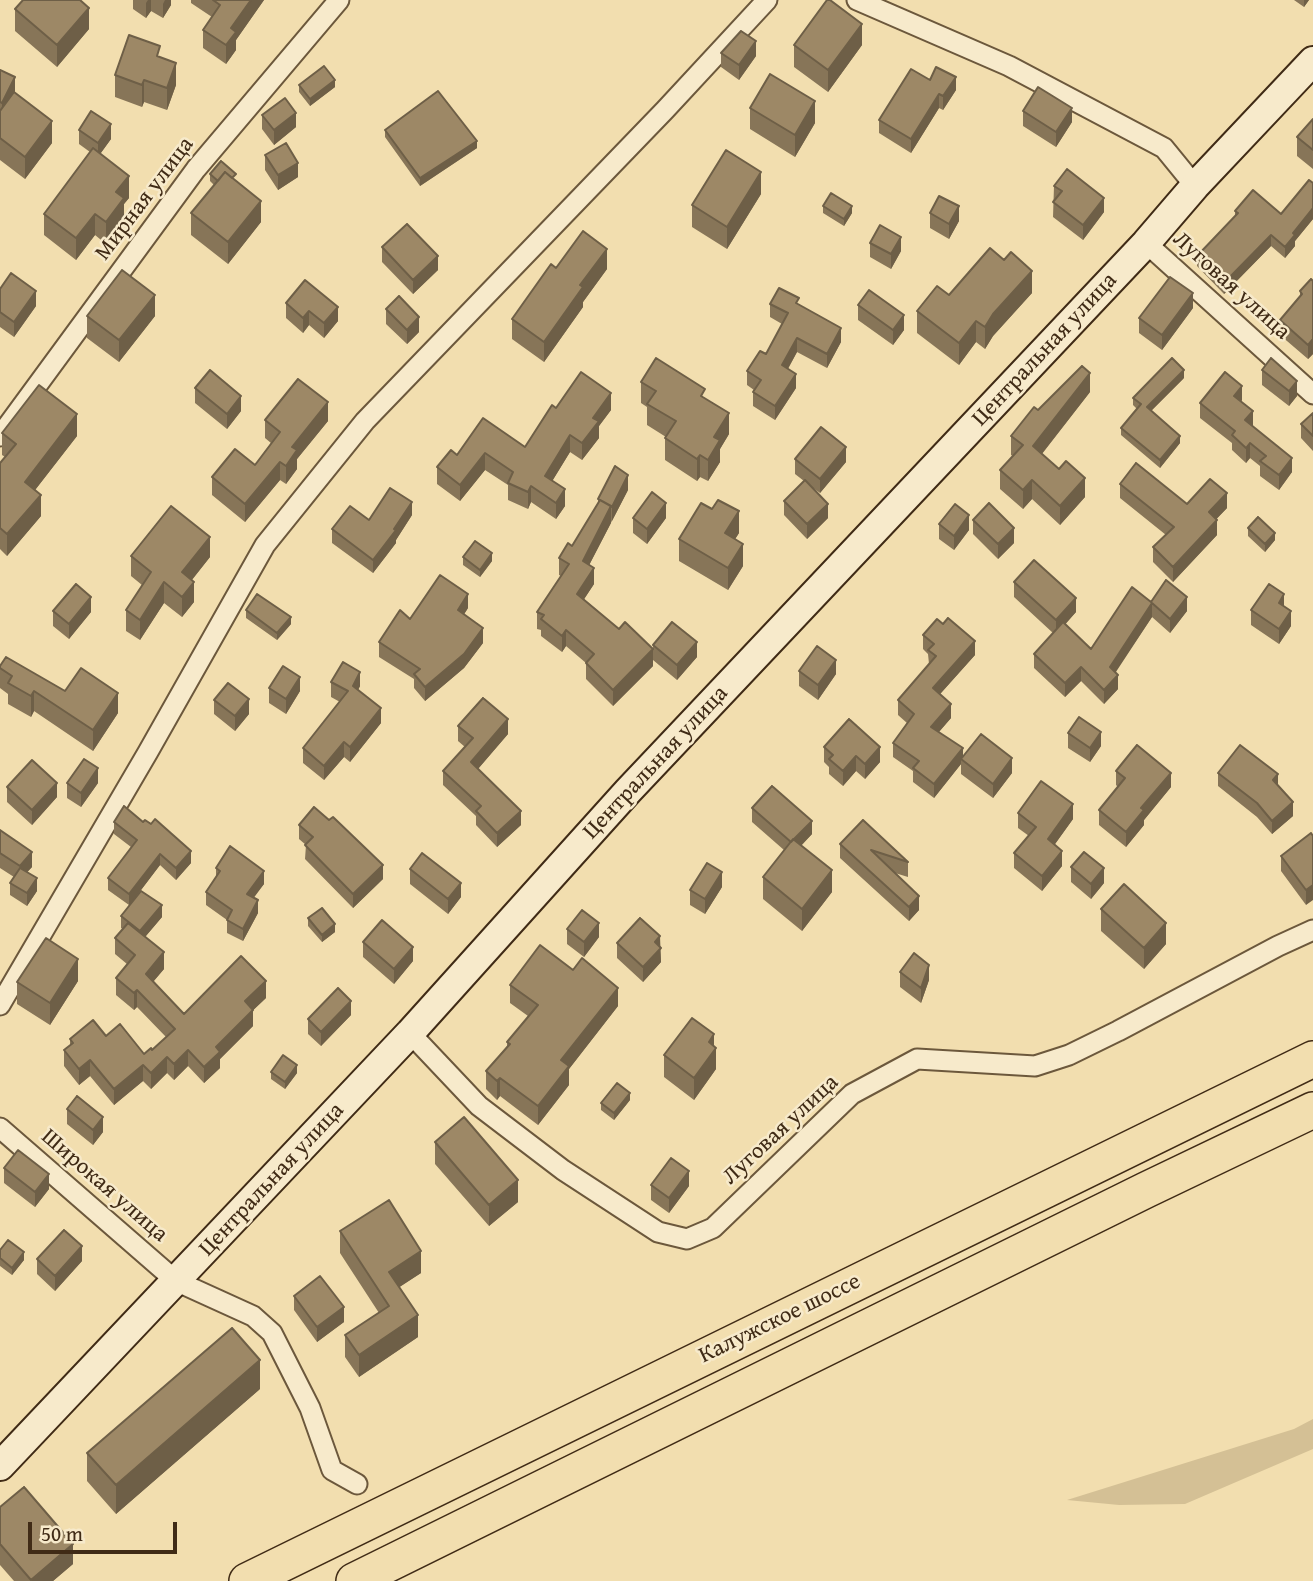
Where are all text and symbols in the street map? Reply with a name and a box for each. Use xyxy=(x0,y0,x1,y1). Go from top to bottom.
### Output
street label: Мирная улица xyxy=(90,132,200,266)
street label: Луговая улица xyxy=(1166,226,1296,346)
street label: Центральная улица xyxy=(967,267,1123,433)
street label: Центральная улица xyxy=(578,680,734,846)
street label: Луговая улица xyxy=(717,1069,845,1191)
street label: Центральная улица xyxy=(194,1097,350,1263)
street label: Широкая улица xyxy=(35,1123,173,1249)
street label: Калужское шоссе xyxy=(695,1268,865,1370)
scale bar xyxy=(32,1508,180,1552)
text: 50 m xyxy=(41,1518,83,1549)

